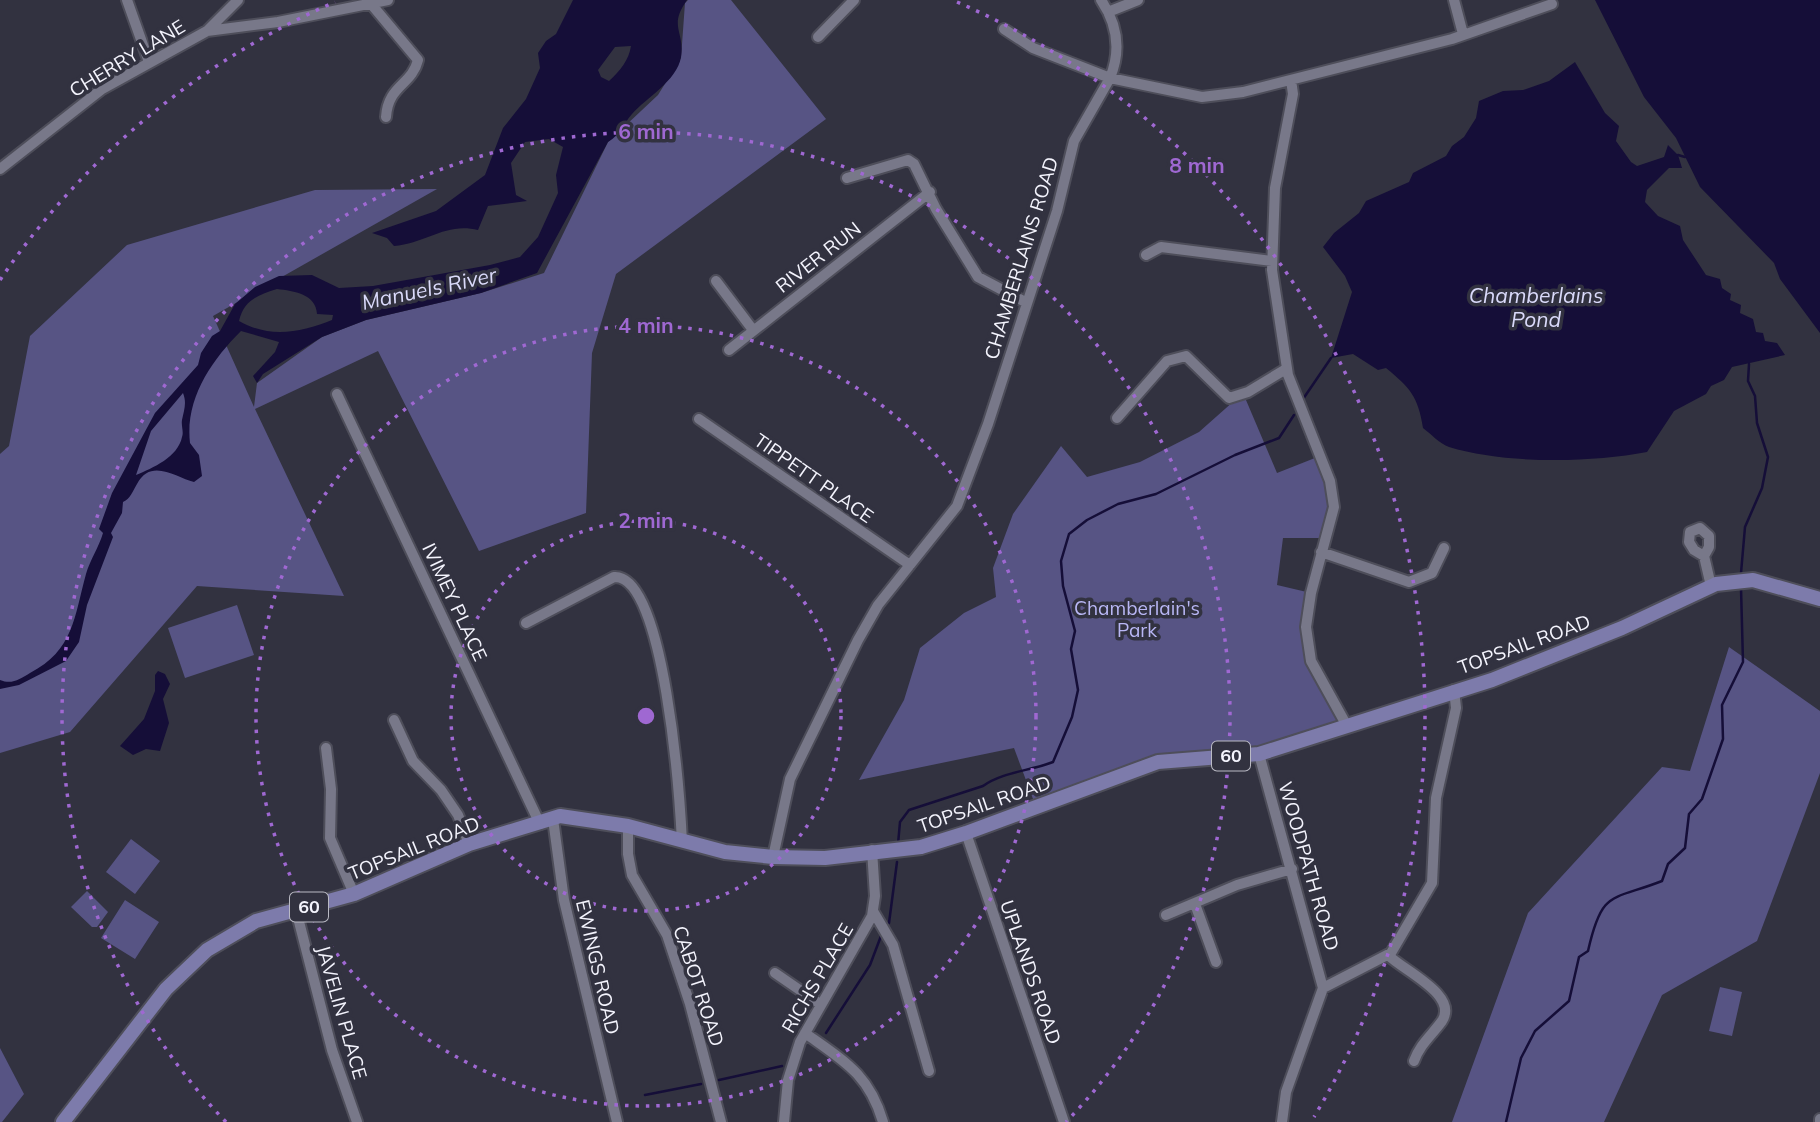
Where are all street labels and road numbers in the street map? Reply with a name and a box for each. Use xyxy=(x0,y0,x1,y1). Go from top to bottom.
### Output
street label: CHERRY LANE xyxy=(65,14,189,102)
street label: CHAMBERLAINS ROAD xyxy=(979,154,1063,362)
street label: RIVER RUN xyxy=(770,216,866,298)
street label: TIPPETT PLACE xyxy=(750,428,878,528)
street label: IVIMEY PLACE xyxy=(417,539,493,665)
street label: TOPSAIL ROAD xyxy=(1454,609,1594,679)
road number: 60 xyxy=(1212,742,1250,770)
street label: TOPSAIL ROAD xyxy=(914,770,1054,838)
street label: WOODPATH ROAD xyxy=(1273,779,1345,953)
street label: TOPSAIL ROAD xyxy=(345,811,483,885)
road number: 60 xyxy=(290,893,328,922)
street label: EWINGS ROAD xyxy=(571,897,625,1037)
street label: UPLANDS ROAD xyxy=(995,897,1067,1047)
street label: RICHS PLACE xyxy=(776,919,858,1037)
street label: CABOT ROAD xyxy=(668,923,730,1049)
street label: JAVELIN PLACE xyxy=(311,942,373,1082)

